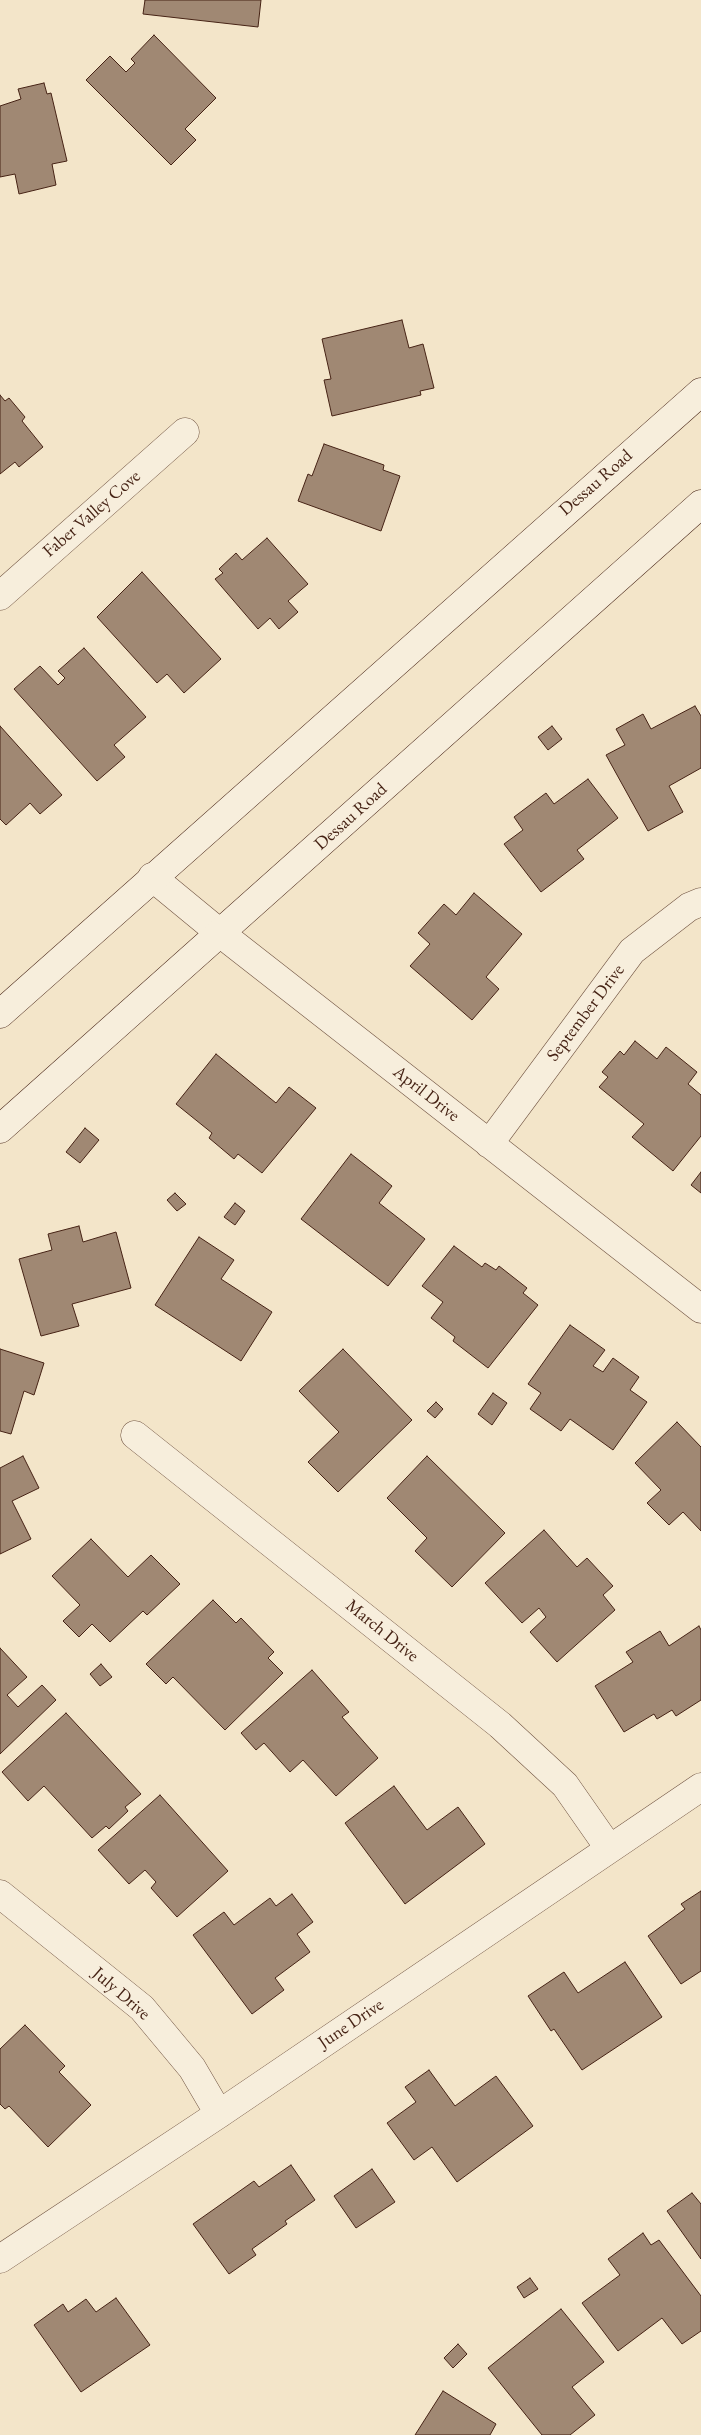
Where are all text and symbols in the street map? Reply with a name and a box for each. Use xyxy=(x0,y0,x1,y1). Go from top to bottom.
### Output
street label: Dessau Road xyxy=(555,445,637,521)
street label: Faber Valley Cove xyxy=(39,466,145,562)
street label: Dessau Road xyxy=(310,779,392,855)
street label: September Drive xyxy=(543,960,629,1066)
street label: April Drive xyxy=(388,1061,464,1127)
street label: March Drive xyxy=(341,1595,423,1667)
street label: July Drive xyxy=(88,1963,154,2025)
street label: June Drive xyxy=(314,1994,388,2054)

